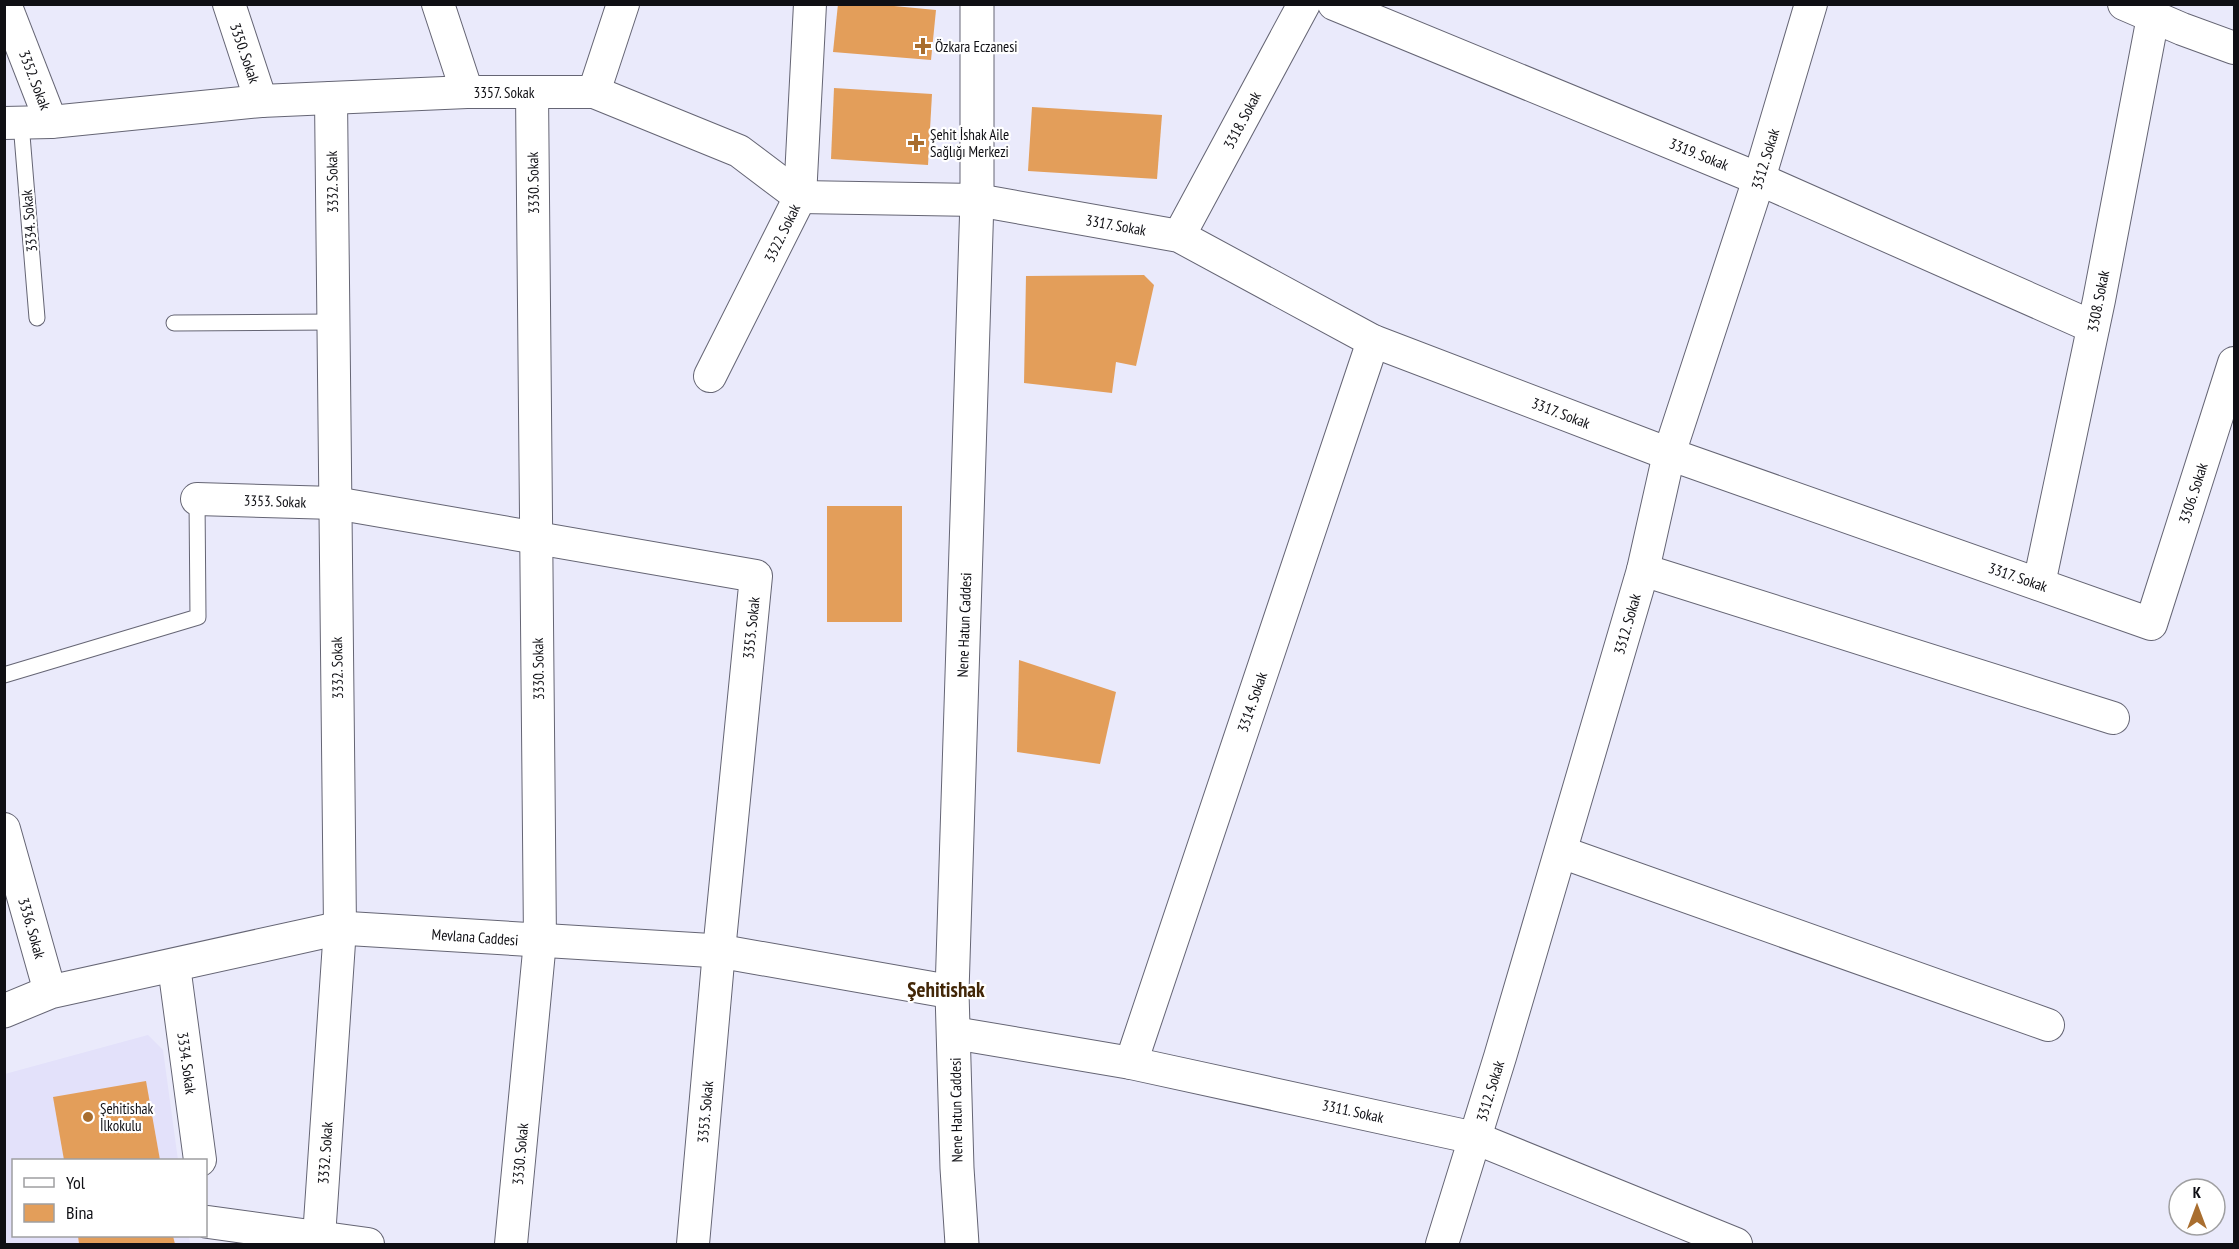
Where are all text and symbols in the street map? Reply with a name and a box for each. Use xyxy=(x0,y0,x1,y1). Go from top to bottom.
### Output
street label: 3350. Sokak xyxy=(226,20,264,86)
place label: Özkara Eczanesi xyxy=(935,37,1018,56)
marker: Özkara Eczanesi xyxy=(916,39,930,53)
street label: 3352. Sokak xyxy=(15,47,55,113)
street label: 3357. Sokak xyxy=(473,83,535,102)
street label: 3318. Sokak xyxy=(1219,88,1265,152)
place label: Şehit İshak Aile Sağlığı Merkezi xyxy=(930,125,1009,161)
street label: 3312. Sokak xyxy=(1747,126,1783,192)
marker: Şehit İshak Aile Sağlığı Merkezi xyxy=(907,134,925,152)
street label: 3319. Sokak xyxy=(1667,134,1732,175)
street label: 3332. Sokak xyxy=(322,150,342,213)
street label: 3330. Sokak xyxy=(523,151,543,214)
street label: 3334. Sokak xyxy=(17,189,41,253)
street label: 3322. Sokak xyxy=(760,201,804,265)
street label: 3317. Sokak xyxy=(1084,210,1148,240)
street label: 3308. Sokak xyxy=(2083,268,2113,333)
street label: 3317. Sokak xyxy=(1529,393,1593,433)
street label: 3306. Sokak xyxy=(2174,460,2212,526)
street label: 3353. Sokak xyxy=(243,490,307,512)
street label: 3317. Sokak xyxy=(1986,558,2050,596)
street label: Nene Hatun Caddesi xyxy=(953,572,975,678)
street label: 3312. Sokak xyxy=(1609,591,1645,657)
street label: 3353. Sokak xyxy=(738,596,764,660)
street label: 3332. Sokak xyxy=(327,636,347,699)
street label: 3330. Sokak xyxy=(528,637,548,700)
street label: 3314. Sokak xyxy=(1233,669,1271,735)
street label: 3336. Sokak xyxy=(14,895,50,961)
street label: Mevlana Caddesi xyxy=(431,924,519,950)
district label: Şehitishak xyxy=(907,976,985,1003)
street label: 3334. Sokak xyxy=(173,1031,201,1095)
street label: Nene Hatun Caddesi xyxy=(946,1057,966,1163)
street label: 3312. Sokak xyxy=(1472,1058,1508,1124)
street label: 3353. Sokak xyxy=(693,1080,717,1144)
street label: 3311. Sokak xyxy=(1321,1095,1386,1127)
place label: Şehitishak İlkokulu xyxy=(100,1099,154,1135)
marker: Şehitishak İlkokulu xyxy=(81,1110,95,1124)
street label: 3332. Sokak xyxy=(313,1121,337,1185)
street label: 3330. Sokak xyxy=(508,1122,532,1186)
legend xyxy=(12,1159,207,1237)
text: Yol xyxy=(66,1171,86,1194)
north arrow xyxy=(2167,1177,2227,1237)
text: K xyxy=(2193,1182,2202,1202)
text: Bina xyxy=(66,1201,94,1224)

